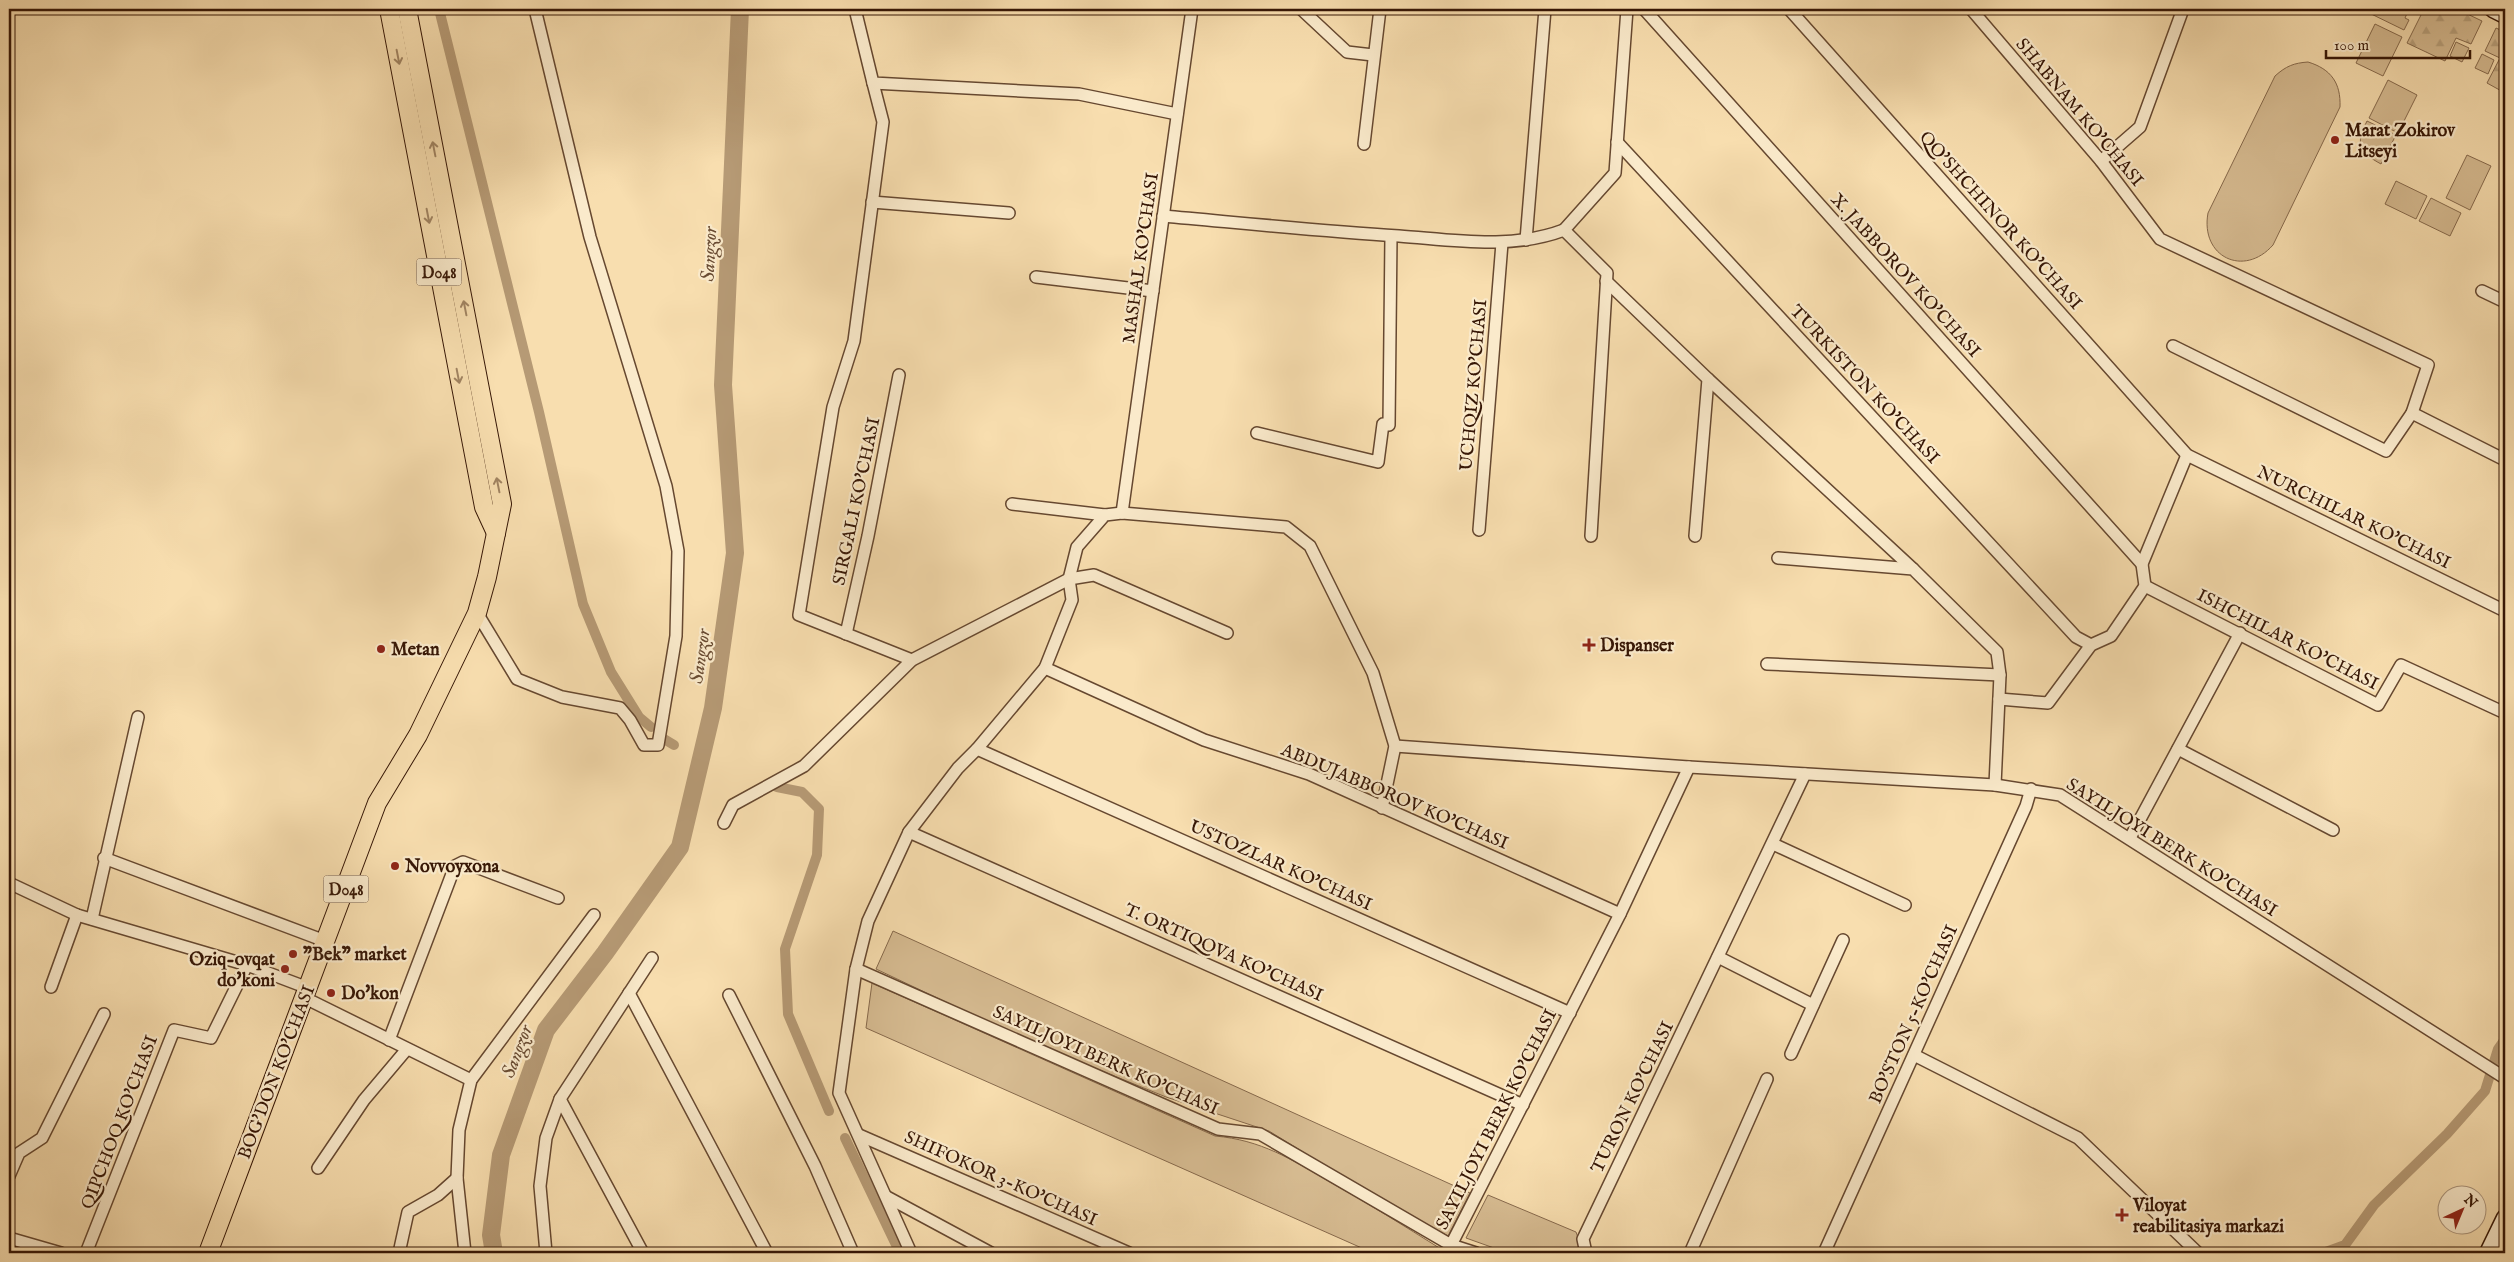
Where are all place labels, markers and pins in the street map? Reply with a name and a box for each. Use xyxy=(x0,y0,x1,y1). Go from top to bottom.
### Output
place label: Marat Zokirov Litseyi xyxy=(2345,120,2456,164)
marker: Marat Zokirov Litseyi xyxy=(2329,134,2341,146)
place label: Dispanser xyxy=(1600,635,1674,658)
marker: Dispanser xyxy=(1582,638,1596,652)
place label: Metan xyxy=(391,639,440,662)
marker: Metan xyxy=(375,643,387,655)
place label: Novvoyxona xyxy=(404,856,501,879)
marker: Novvoyxona xyxy=(389,860,401,872)
place label: "Bek" market xyxy=(303,944,408,967)
marker: "Bek" market xyxy=(287,948,299,960)
place label: Oziq-ovqat do'koni xyxy=(189,949,276,993)
marker: Oziq-ovqat do'koni xyxy=(279,963,291,975)
place label: Do'kon xyxy=(341,983,399,1006)
marker: Do'kon xyxy=(325,987,337,999)
place label: Viloyat reabilitasiya markazi xyxy=(2132,1195,2284,1239)
marker: Viloyat reabilitasiya markazi xyxy=(2115,1208,2129,1222)

